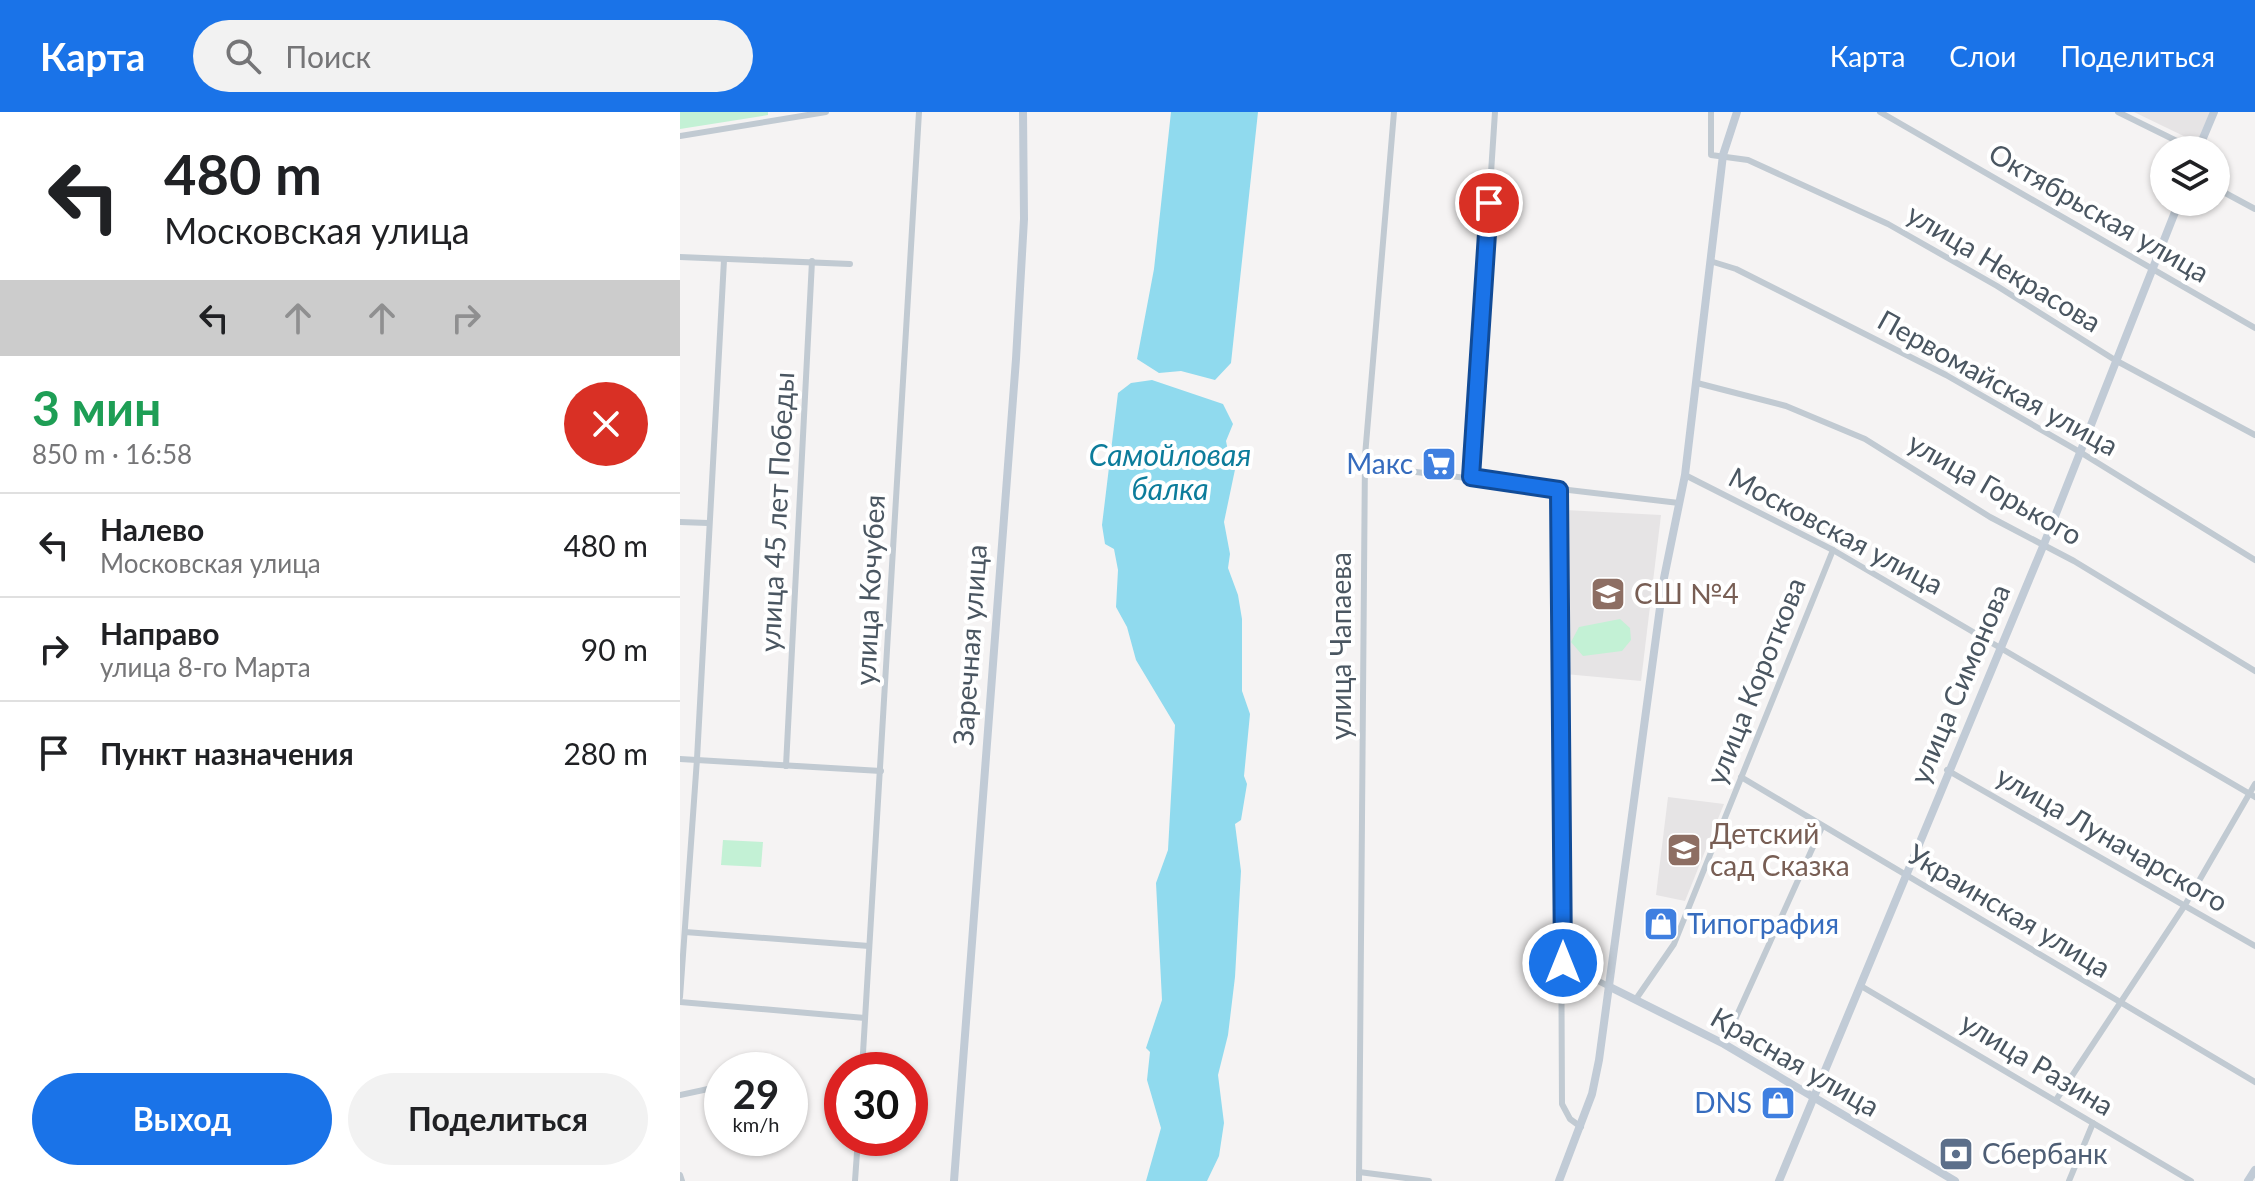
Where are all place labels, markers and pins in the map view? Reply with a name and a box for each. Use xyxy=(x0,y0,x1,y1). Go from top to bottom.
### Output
pin xyxy=(1455,169,1523,237)
supermarket icon: Макс xyxy=(1420,445,1458,483)
place label: Макс xyxy=(1346,446,1413,480)
school or university icon: СШ №4 xyxy=(1589,575,1627,613)
place label: СШ №4 xyxy=(1634,576,1739,610)
place label: Детский сад Сказка xyxy=(1710,816,1850,882)
school or university icon: Детский сад Сказка xyxy=(1665,831,1703,869)
shop icon: Типография xyxy=(1642,905,1680,943)
place label: Типография xyxy=(1687,906,1839,940)
shop icon: DNS xyxy=(1759,1084,1797,1122)
place label: DNS xyxy=(1694,1085,1752,1119)
bank icon: Сбербанк xyxy=(1937,1135,1975,1173)
place label: Сбербанк xyxy=(1982,1136,2108,1170)

